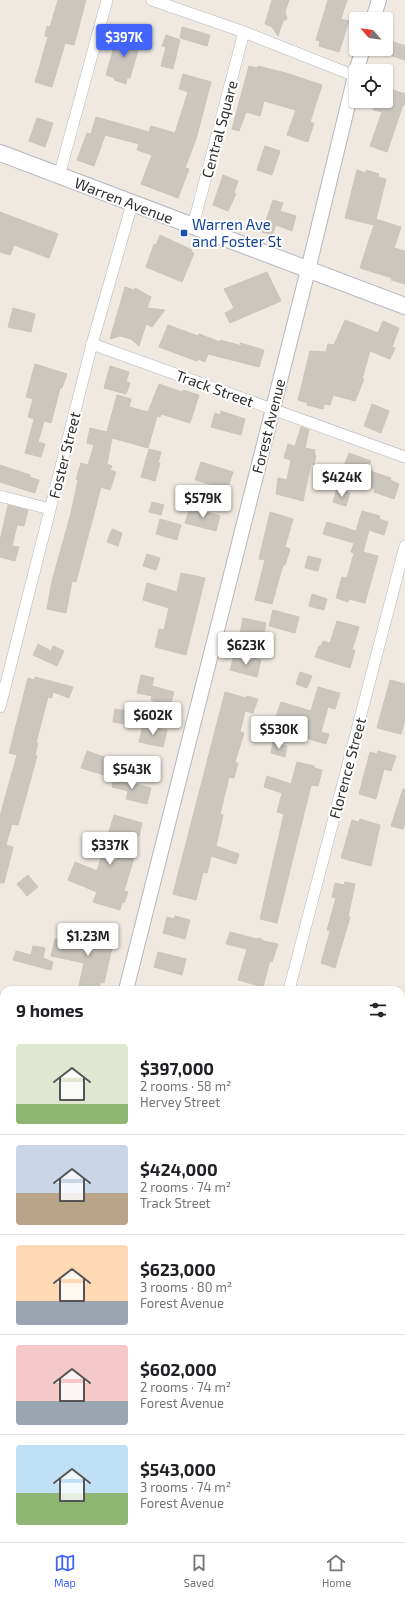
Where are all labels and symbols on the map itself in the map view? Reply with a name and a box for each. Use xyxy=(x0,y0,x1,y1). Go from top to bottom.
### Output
north arrow xyxy=(349,12,393,56)
pin: $397K xyxy=(96,24,152,58)
street label: Central Square xyxy=(197,78,241,180)
street label: Warren Avenue xyxy=(72,173,176,227)
place label: Warren Ave and Foster St xyxy=(192,215,282,250)
marker: Warren Ave and Foster St xyxy=(179,228,189,238)
street label: Track Street xyxy=(174,366,257,410)
street label: Forest Avenue xyxy=(248,377,288,475)
street label: Foster Street xyxy=(45,410,84,500)
pin: $424K xyxy=(314,464,370,498)
pin: $579K xyxy=(175,485,231,519)
pin: $623K xyxy=(218,632,274,666)
pin: $602K xyxy=(125,702,181,736)
street label: Florence Street xyxy=(325,715,369,821)
pin: $530K xyxy=(251,716,307,750)
pin: $543K xyxy=(104,756,160,790)
pin: $337K xyxy=(82,832,138,866)
pin: $1.23M xyxy=(55,923,121,957)

